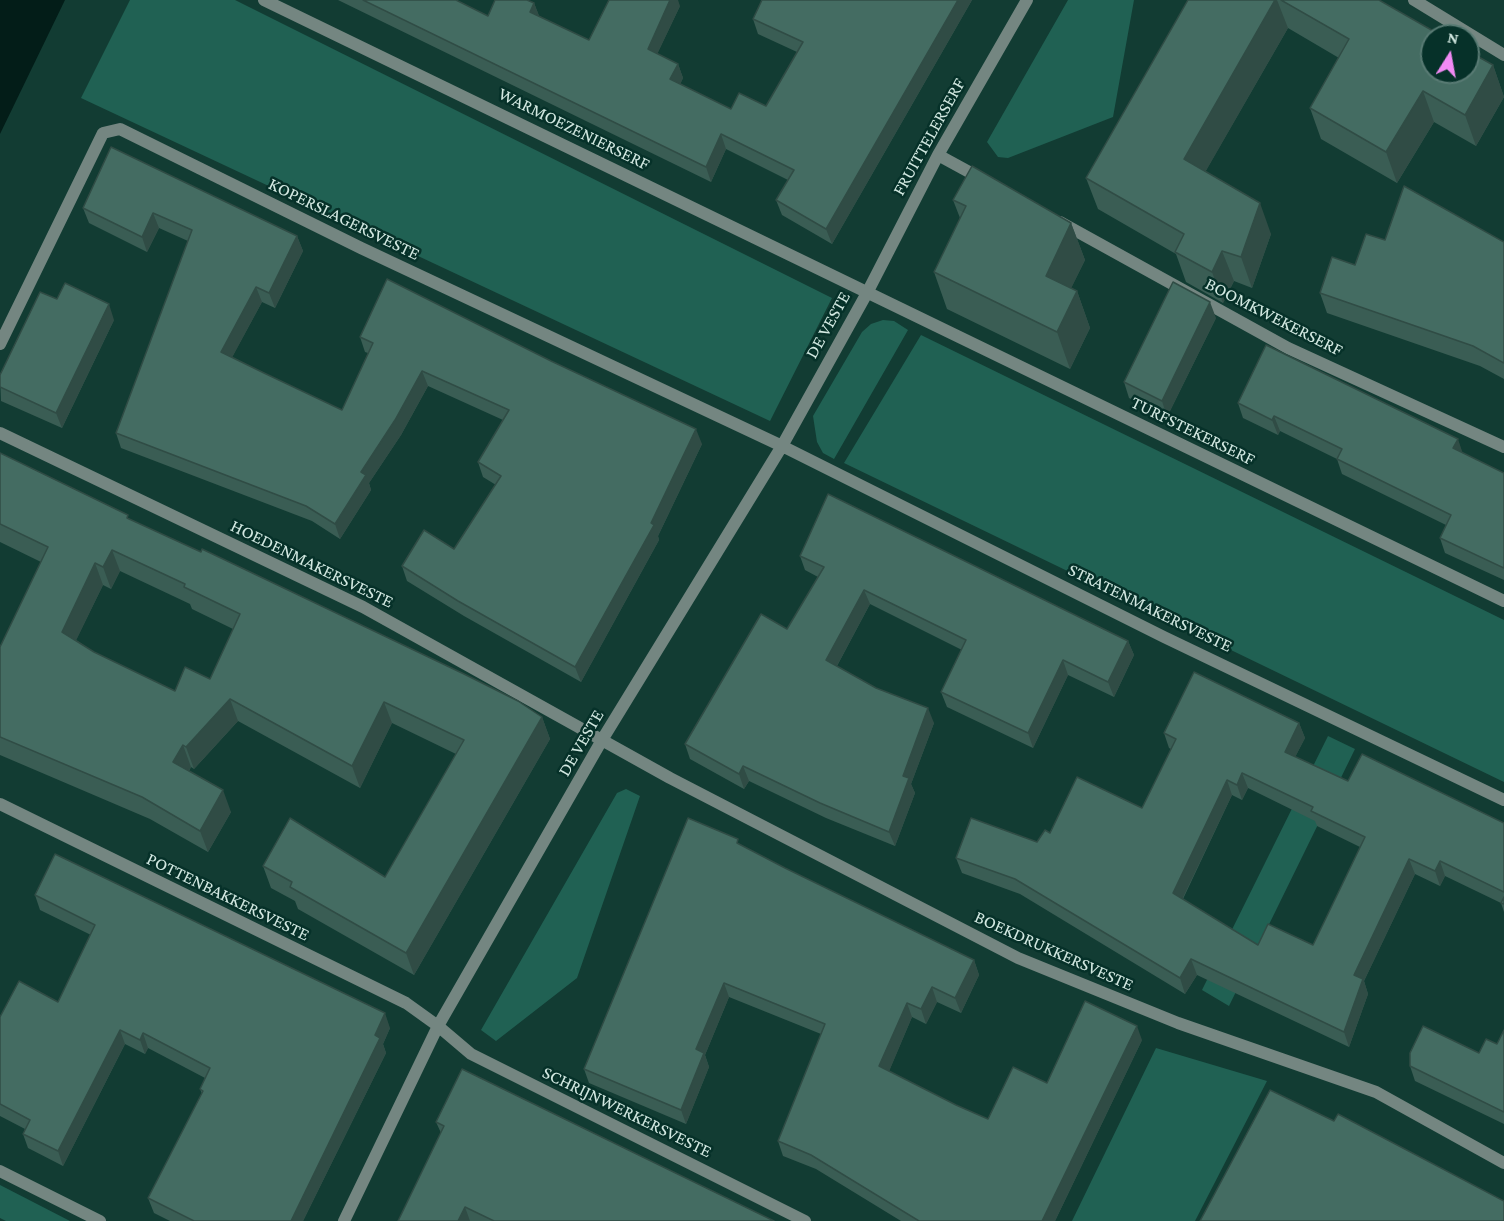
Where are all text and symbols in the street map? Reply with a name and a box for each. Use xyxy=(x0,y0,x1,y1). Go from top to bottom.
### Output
north arrow xyxy=(1420,24,1480,84)
text: N xyxy=(1446,28,1460,47)
street label: FRUITTELERSERF xyxy=(888,75,970,199)
street label: WARMOEZENIERSERF xyxy=(495,83,653,175)
street label: KOPERSLAGERSVESTE xyxy=(265,173,423,265)
street label: BOOMKWEKERSERF xyxy=(1202,273,1346,361)
street label: DE VESTE xyxy=(801,288,855,362)
street label: TURFSTEKERSERF xyxy=(1128,392,1258,470)
street label: HOEDENMAKERSVESTE xyxy=(227,515,397,613)
street label: STRATENMAKERSVESTE xyxy=(1064,559,1236,657)
street label: DE VESTE xyxy=(553,706,609,780)
street label: POTTENBAKKERSVESTE xyxy=(143,848,313,946)
street label: BOEKDRUKKERSVESTE xyxy=(971,906,1137,996)
street label: SCHRIJNWERKERSVESTE xyxy=(539,1062,715,1162)

